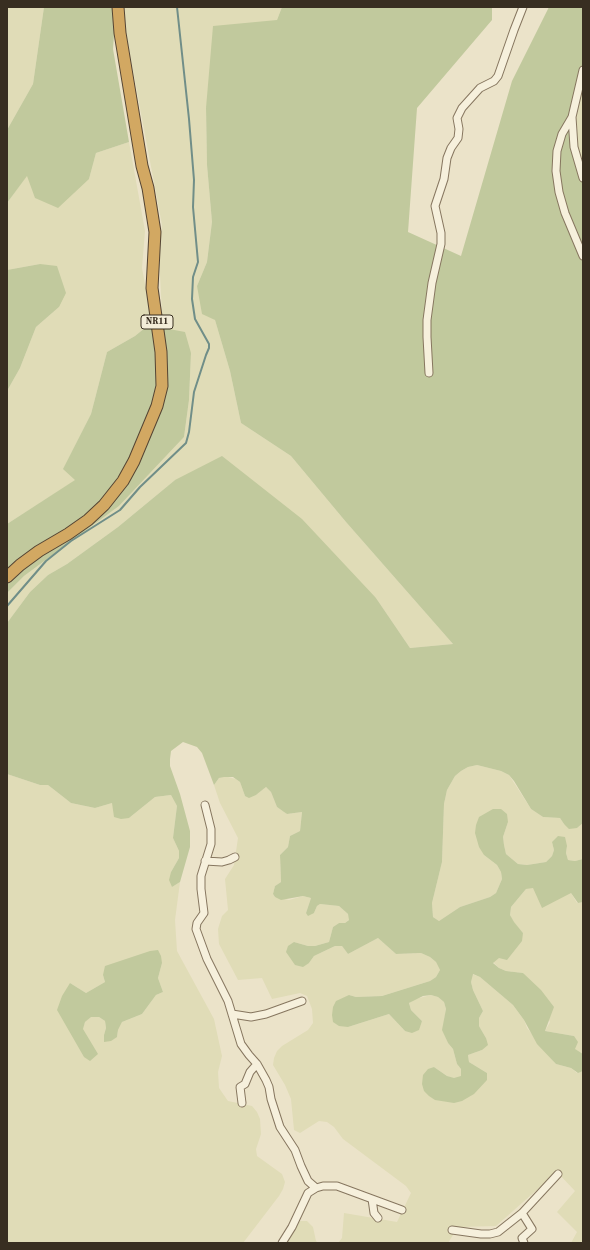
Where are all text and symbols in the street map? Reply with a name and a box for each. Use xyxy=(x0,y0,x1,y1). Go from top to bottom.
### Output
road number: NR11 xyxy=(141,315,173,329)

